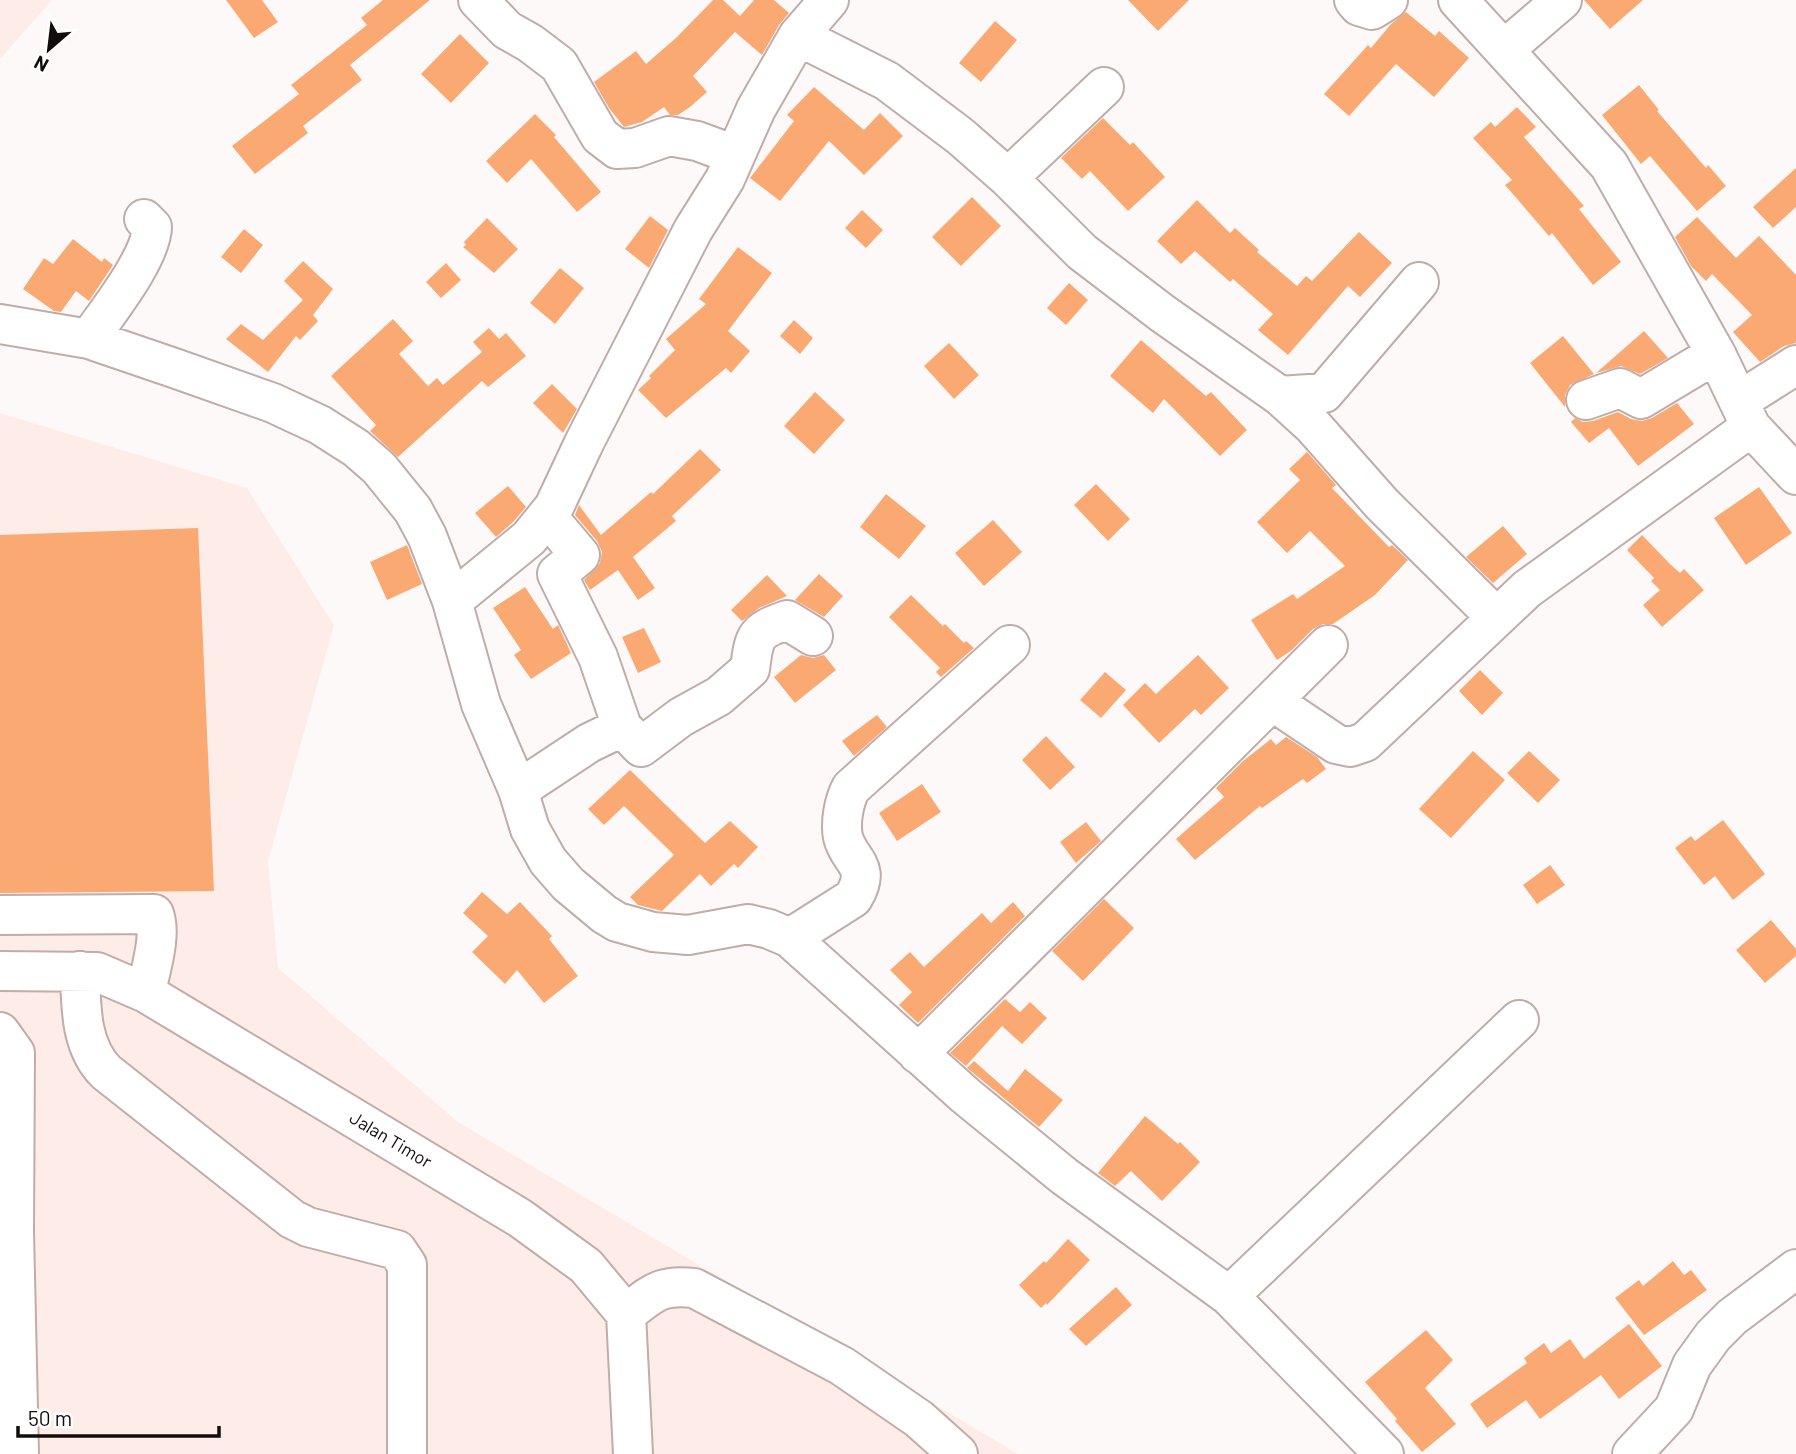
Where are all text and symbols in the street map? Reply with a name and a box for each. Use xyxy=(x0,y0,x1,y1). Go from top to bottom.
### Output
north arrow xyxy=(14,14,84,84)
text: N xyxy=(30,51,52,78)
street label: Jalan Timor xyxy=(346,1106,436,1172)
scale bar xyxy=(18,1394,219,1438)
text: 50 m xyxy=(28,1405,72,1430)

